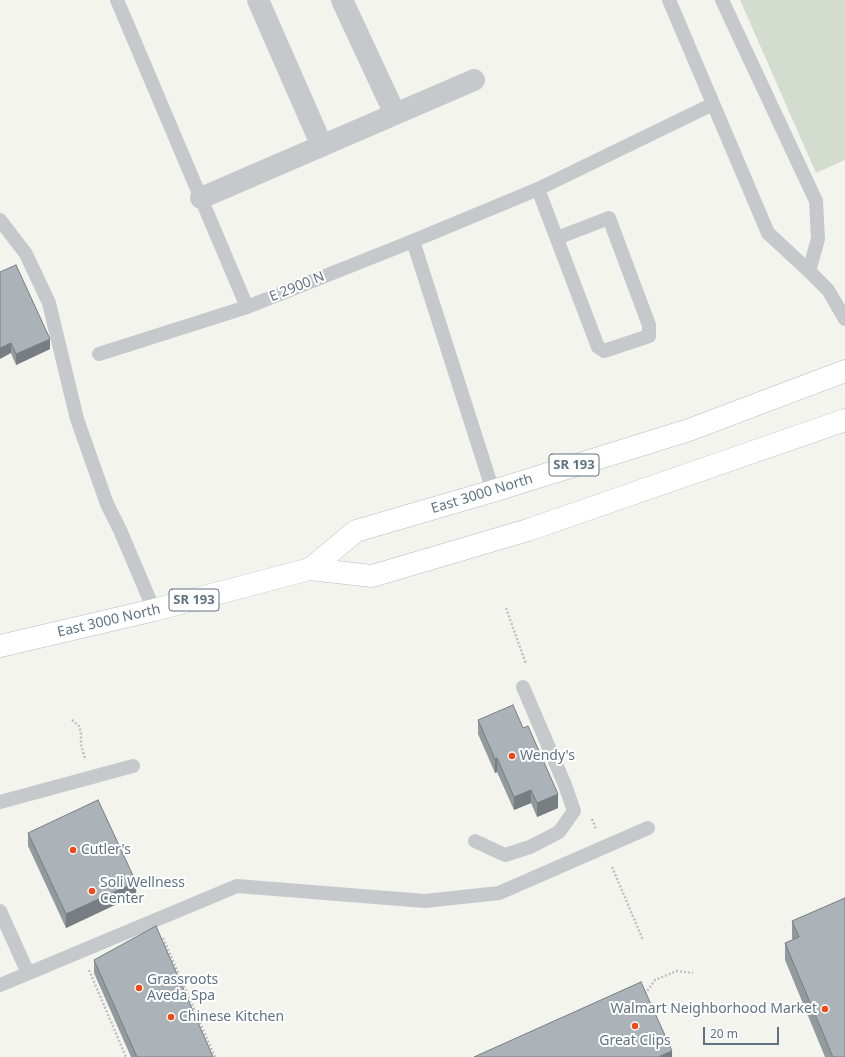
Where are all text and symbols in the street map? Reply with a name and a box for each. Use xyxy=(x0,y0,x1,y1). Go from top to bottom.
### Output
street label: E 2900 N xyxy=(267,268,327,306)
road number: SR 193 xyxy=(549,454,599,476)
street label: East 3000 North xyxy=(429,471,535,517)
road number: SR 193 xyxy=(169,589,219,611)
street label: East 3000 North xyxy=(56,601,162,641)
place label: Wendy's xyxy=(520,748,575,764)
marker: Wendy's xyxy=(507,751,517,761)
place label: Cutler's xyxy=(81,842,131,858)
marker: Cutler's xyxy=(68,845,78,855)
place label: Soli Wellness Center xyxy=(100,875,185,908)
marker: Soli Wellness Center xyxy=(87,886,97,896)
place label: Grassroots Aveda Spa xyxy=(147,972,218,1004)
marker: Grassroots Aveda Spa xyxy=(134,983,144,993)
place label: Walmart Neighborhood Market xyxy=(611,1001,817,1017)
marker: Walmart Neighborhood Market xyxy=(820,1004,830,1014)
place label: Chinese Kitchen xyxy=(179,1009,284,1025)
marker: Chinese Kitchen xyxy=(166,1012,176,1022)
scale bar xyxy=(705,1019,781,1045)
marker: Great Clips xyxy=(630,1021,640,1031)
text: 20 m xyxy=(710,1025,738,1042)
place label: Great Clips xyxy=(599,1033,671,1049)

